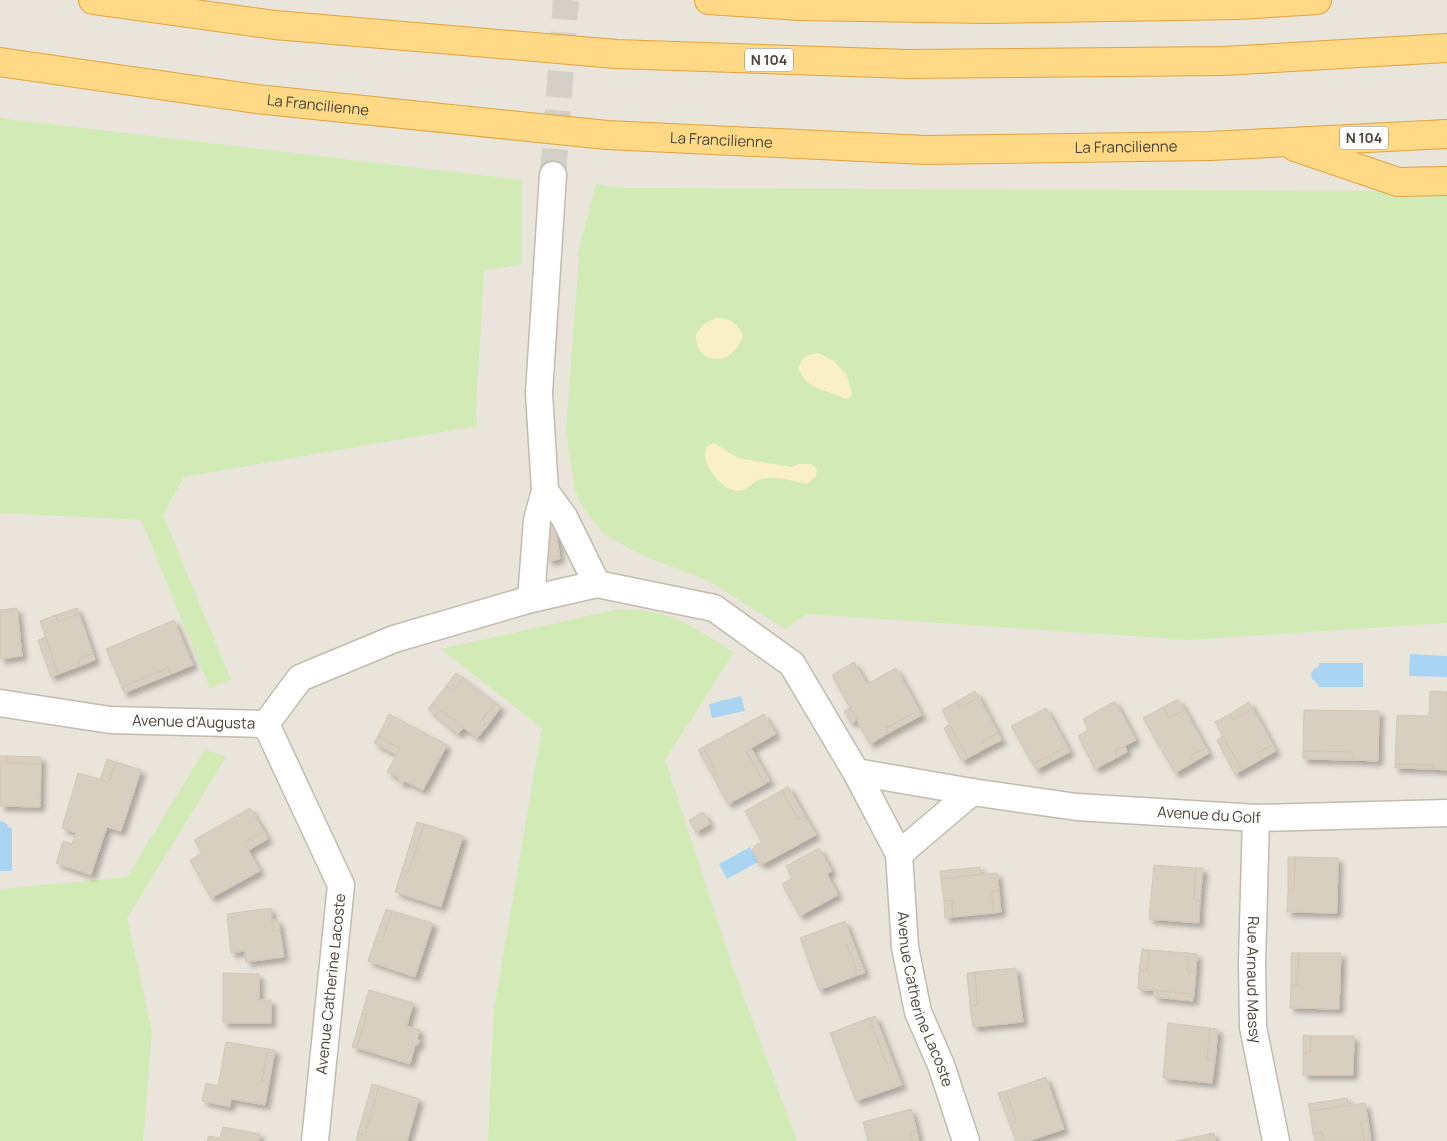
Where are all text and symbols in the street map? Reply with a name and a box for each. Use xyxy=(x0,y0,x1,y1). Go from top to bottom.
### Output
road number: N 104 xyxy=(745,48,793,72)
street label: La Francilienne xyxy=(266,89,370,121)
road number: N 104 xyxy=(1340,126,1388,150)
street label: La Francilienne xyxy=(670,127,773,153)
street label: La Francilienne xyxy=(1075,135,1178,158)
street label: Avenue d'Augusta xyxy=(132,710,256,734)
street label: Avenue du Golf xyxy=(1157,801,1262,828)
street label: Avenue Catherine Lacoste xyxy=(311,892,350,1075)
street label: Avenue Catherine Lacoste xyxy=(893,911,959,1090)
street label: Rue Arnaud Massy xyxy=(1242,916,1267,1045)

